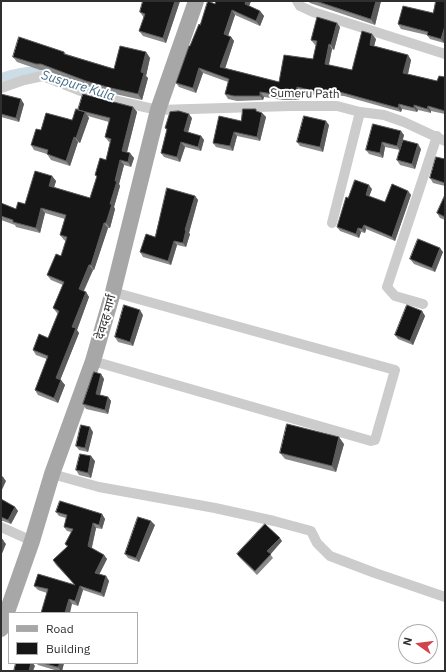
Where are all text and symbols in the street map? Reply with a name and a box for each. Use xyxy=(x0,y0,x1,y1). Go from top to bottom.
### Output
water label: Suspure Kula xyxy=(39,67,117,105)
street label: Sumeru Path xyxy=(270,86,340,102)
street label: देवदह मार्ग xyxy=(93,293,119,341)
legend xyxy=(8,612,138,664)
text: Road xyxy=(46,621,74,636)
north arrow xyxy=(398,624,438,664)
text: N xyxy=(400,636,415,647)
text: Building xyxy=(46,641,90,656)

